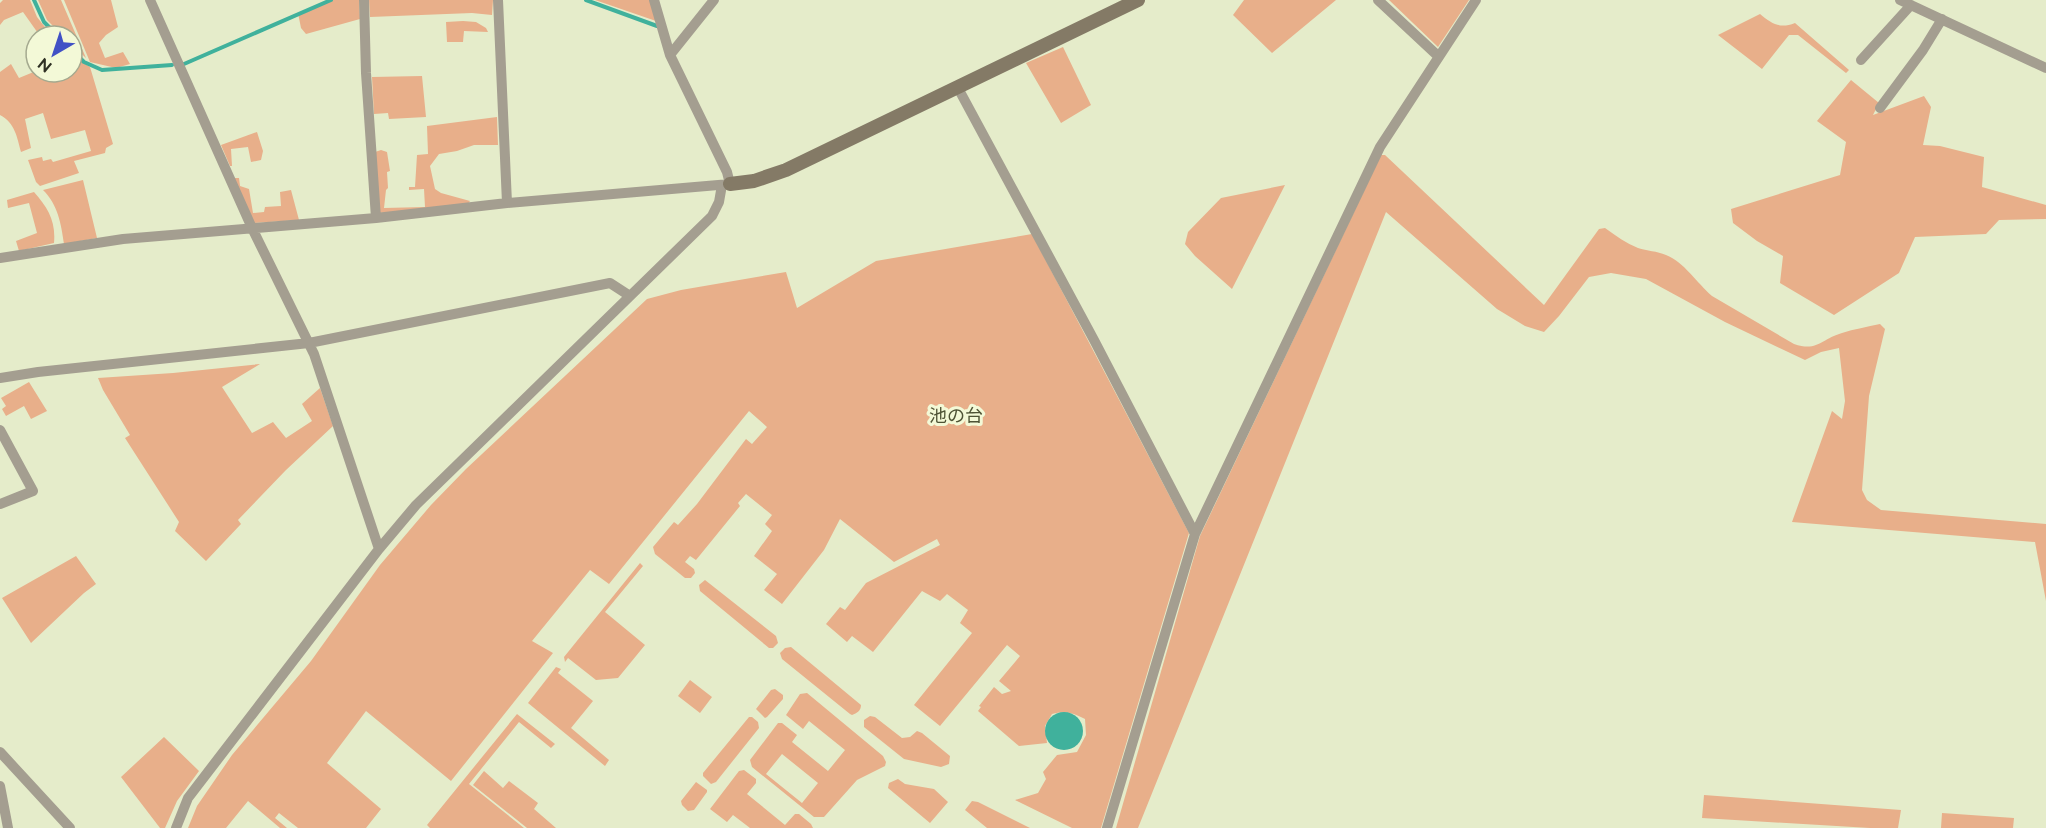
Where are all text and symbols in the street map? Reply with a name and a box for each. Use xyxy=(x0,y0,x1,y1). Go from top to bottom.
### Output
north arrow xyxy=(24,24,84,84)
text: N xyxy=(34,54,56,76)
district label: 池の台 xyxy=(929,405,983,426)

